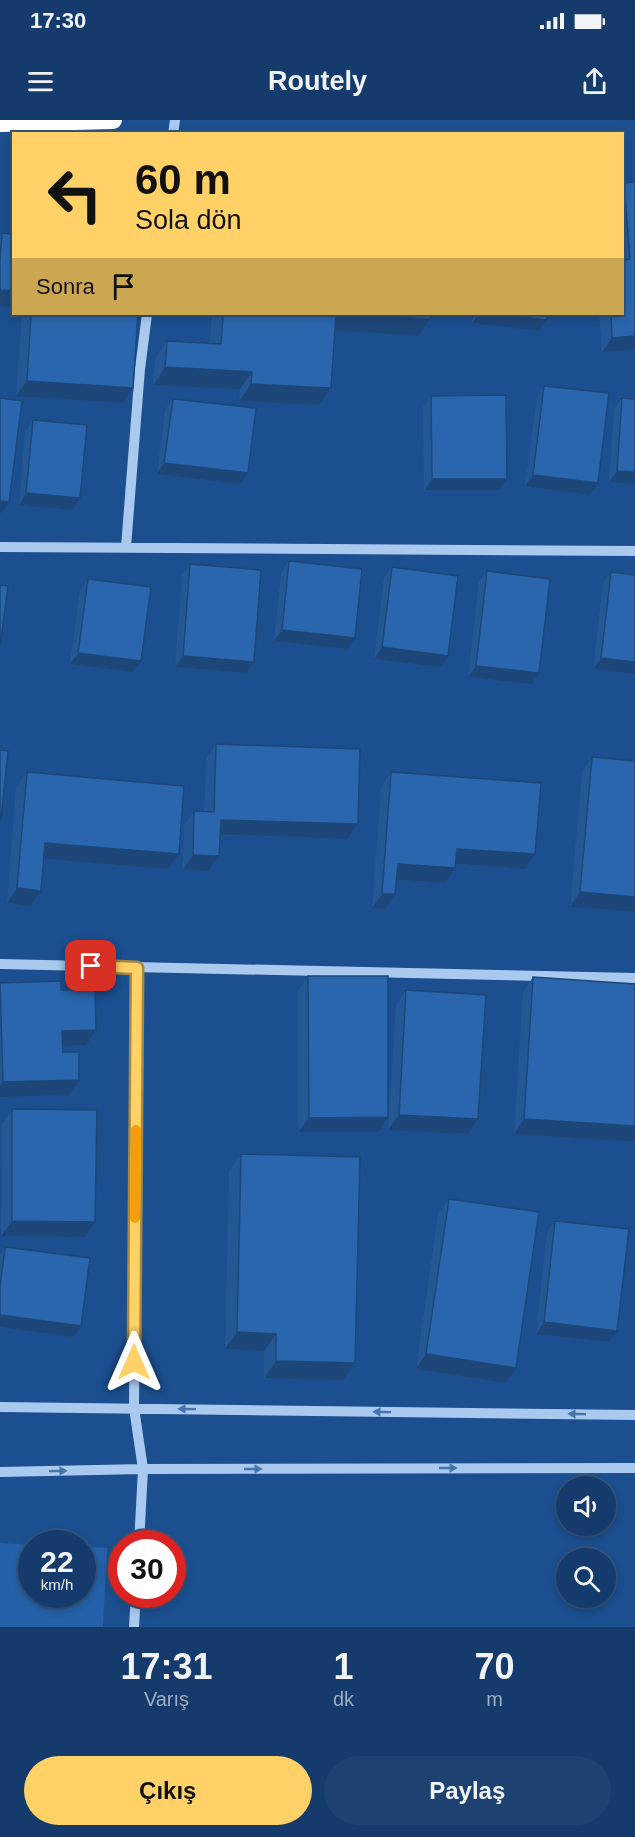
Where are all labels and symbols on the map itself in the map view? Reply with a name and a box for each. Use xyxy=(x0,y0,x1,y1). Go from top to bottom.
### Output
pin xyxy=(65,940,116,991)
position arrow xyxy=(102,1330,166,1394)
one-way arrow xyxy=(177,1404,196,1414)
one-way arrow xyxy=(372,1407,391,1417)
one-way arrow xyxy=(567,1410,586,1419)
one-way arrow xyxy=(439,1463,458,1473)
one-way arrow xyxy=(244,1464,263,1474)
one-way arrow xyxy=(49,1466,68,1476)
speed limit sign: 30 xyxy=(108,1530,186,1608)

